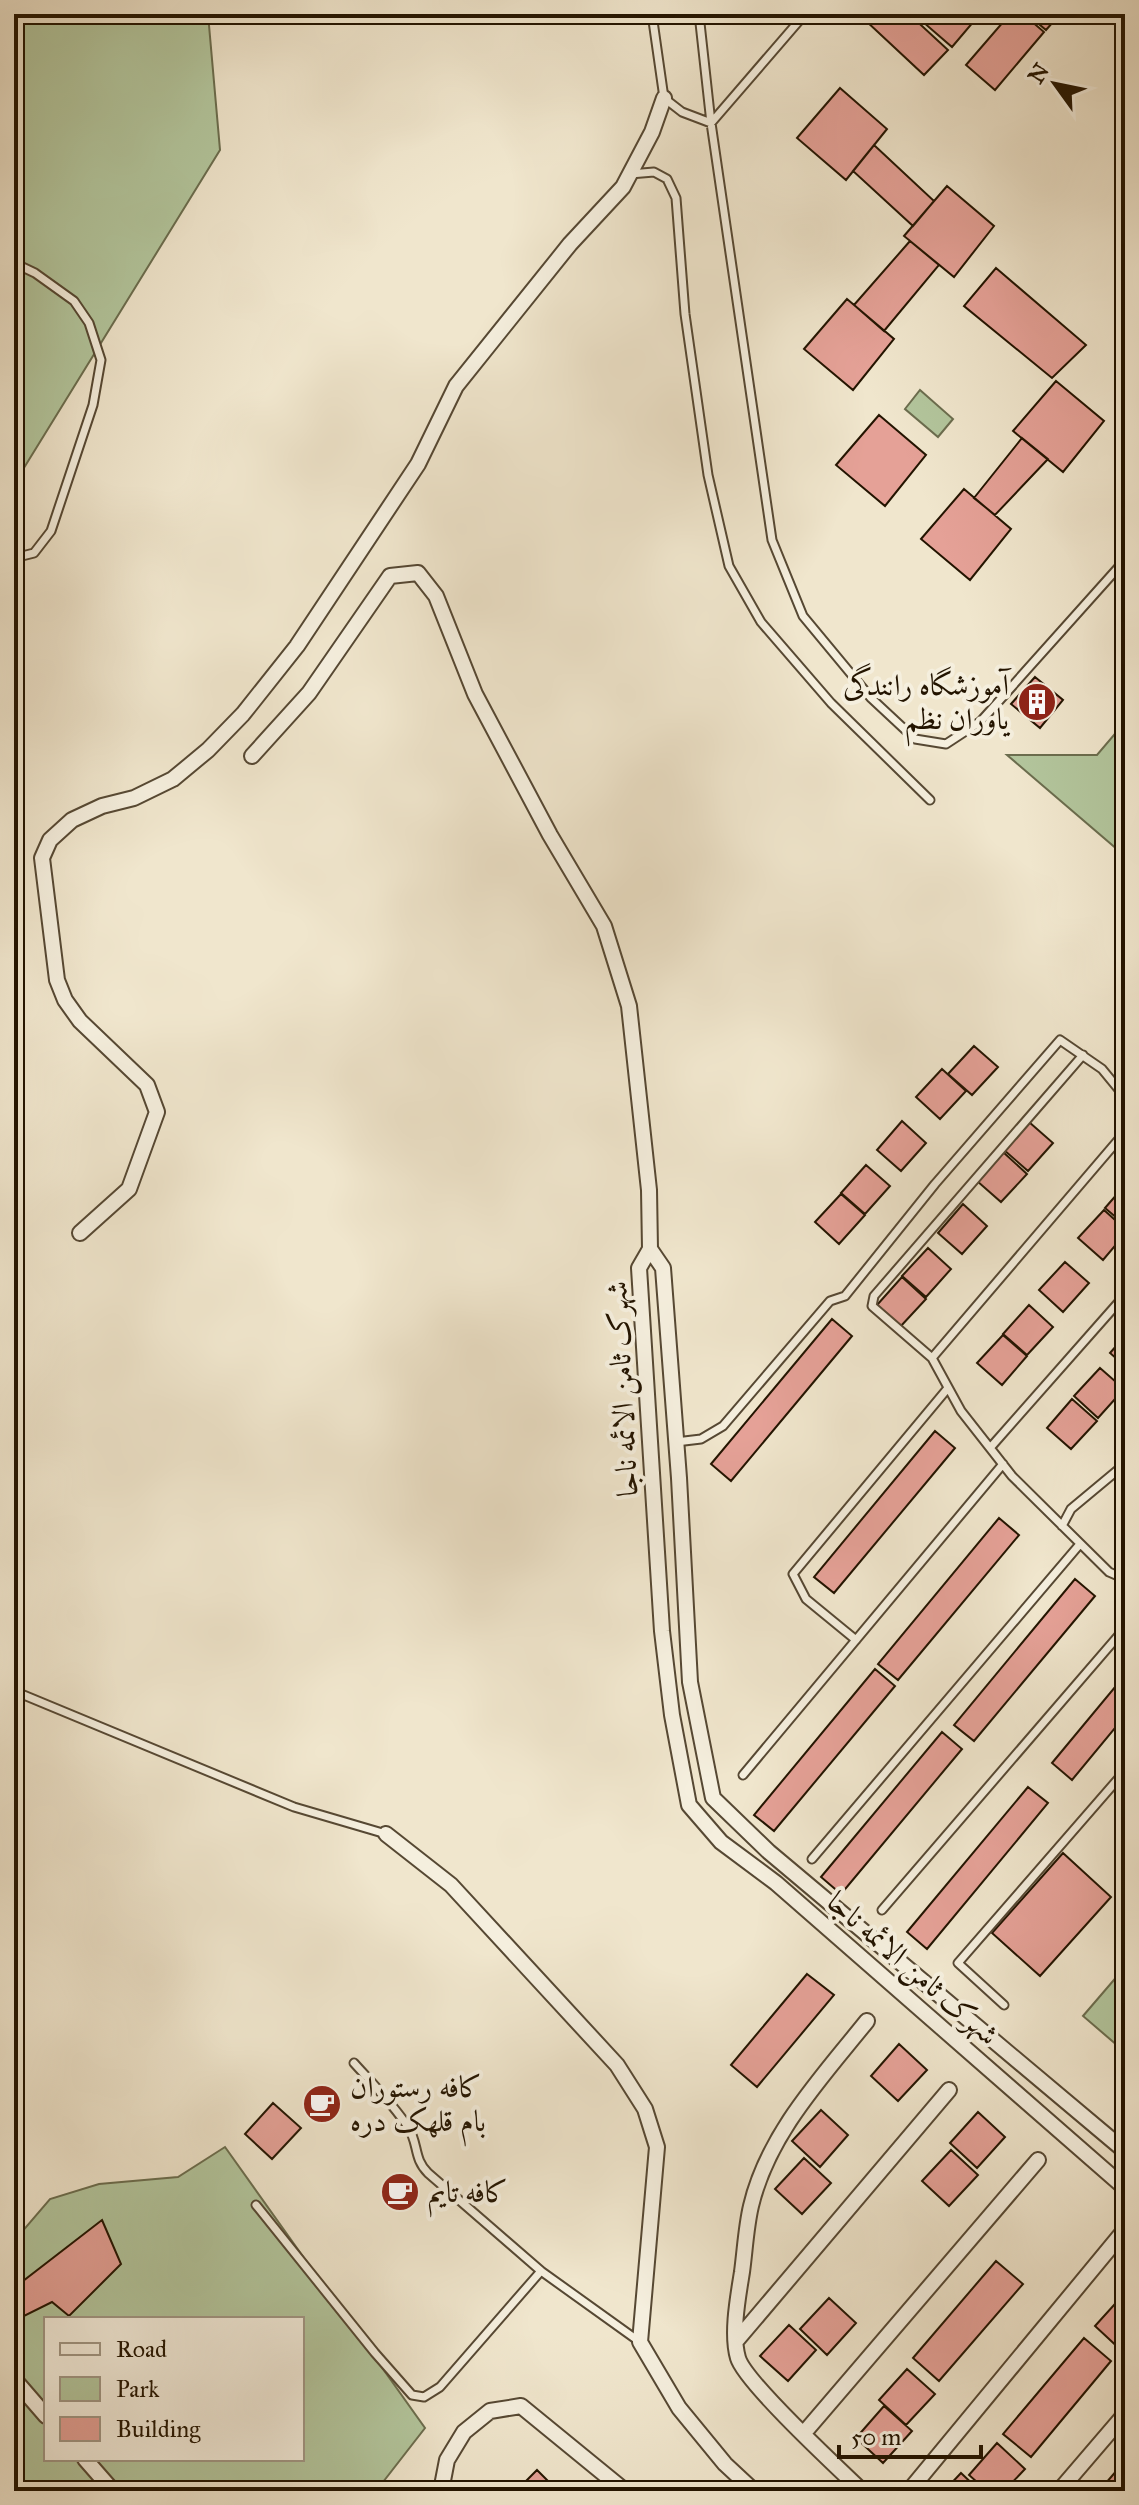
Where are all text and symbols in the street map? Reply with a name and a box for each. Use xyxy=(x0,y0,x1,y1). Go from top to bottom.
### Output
north arrow xyxy=(1015,44,1095,124)
text: N xyxy=(1022,58,1055,89)
place label: آموزشگاه رانندگی یاوران نظم xyxy=(843,662,1012,747)
building icon: آموزشگاه رانندگی یاوران نظم xyxy=(1016,681,1058,723)
street label: شهرک ثامن الائمه ناجا xyxy=(598,1280,648,1498)
street label: شهرک ثامن الائمه ناجا xyxy=(818,1884,1006,2054)
place label: کافه رستوران بام قلهک دره xyxy=(350,2069,486,2147)
cafe icon: کافه رستوران بام قلهک دره xyxy=(301,2083,343,2125)
cafe icon: کافه تایم xyxy=(379,2171,421,2213)
place label: کافه تایم xyxy=(428,2174,508,2218)
legend xyxy=(44,2317,304,2461)
text: Road xyxy=(116,2334,167,2364)
text: Park xyxy=(116,2374,160,2404)
scale bar xyxy=(839,2409,981,2459)
text: Building xyxy=(116,2414,201,2444)
text: 50 m xyxy=(851,2422,901,2452)

